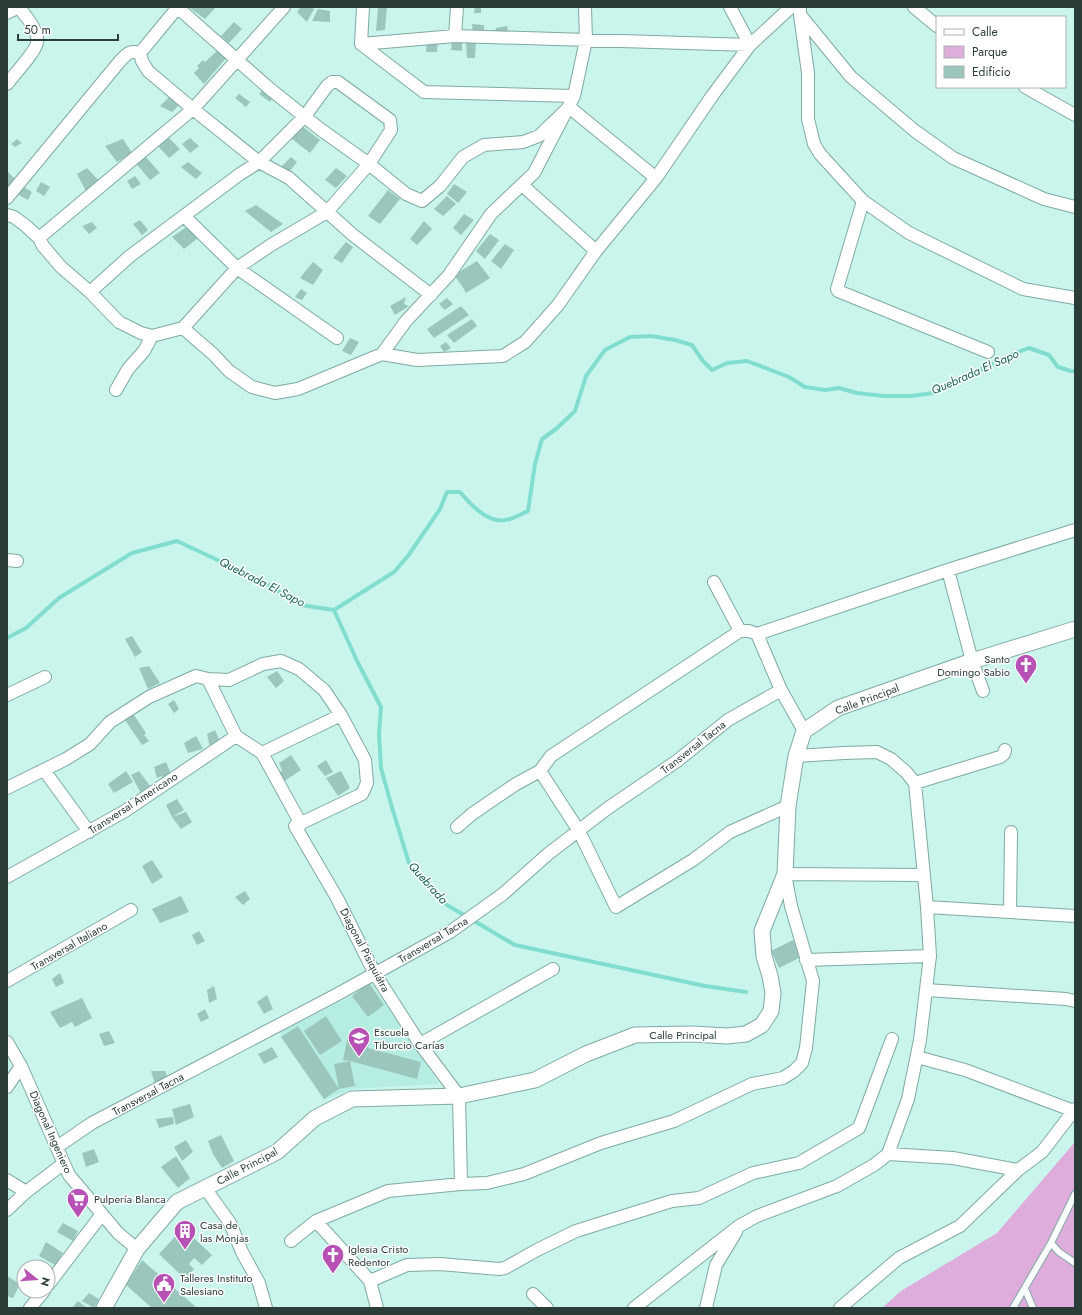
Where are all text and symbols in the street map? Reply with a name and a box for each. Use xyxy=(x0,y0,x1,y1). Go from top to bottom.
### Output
scale bar xyxy=(18,16,118,42)
legend xyxy=(936,16,1066,88)
text: 50 m xyxy=(24,21,51,39)
text: Calle xyxy=(972,23,998,41)
text: Parque xyxy=(972,43,1007,61)
text: Edificio xyxy=(972,63,1011,81)
water label: Quebrada El Sapo xyxy=(928,344,1022,399)
water label: Quebrada El Sapo xyxy=(216,553,309,612)
place label: Santo Domingo Sabio xyxy=(937,651,1010,680)
church icon: Santo Domingo Sabio xyxy=(1013,652,1039,685)
street label: Calle Principal xyxy=(833,679,901,719)
street label: Transversal Tacna xyxy=(657,716,729,778)
street label: Transversal Americano xyxy=(85,768,181,838)
water label: Quebrada xyxy=(404,858,452,909)
street label: Diagonal Pisiquiátra xyxy=(336,905,394,995)
street label: Transversal Tacna xyxy=(395,913,471,967)
street label: Transversal Italiano xyxy=(28,918,110,974)
place label: Escuela Tiburcio Carías xyxy=(374,1024,445,1053)
school or university icon: Escuela Tiburcio Carías xyxy=(346,1025,372,1058)
street label: Calle Principal xyxy=(649,1027,717,1043)
street label: Transversal Tacna xyxy=(109,1068,187,1120)
street label: Diagonal Ingeniero xyxy=(26,1088,76,1176)
street label: Calle Principal xyxy=(214,1143,280,1189)
supermarket icon: Pulpería Blanca xyxy=(65,1186,91,1219)
place label: Pulpería Blanca xyxy=(94,1191,166,1207)
place label: Casa de las Monjas xyxy=(200,1217,249,1246)
building icon: Casa de las Monjas xyxy=(172,1218,198,1251)
place label: Iglesia Cristo Redentor xyxy=(348,1241,408,1270)
church icon: Iglesia Cristo Redentor xyxy=(320,1242,346,1275)
north arrow xyxy=(16,1259,56,1299)
place label: Talleres Instituto Salesiano xyxy=(180,1270,253,1299)
public building icon: Talleres Instituto Salesiano xyxy=(151,1271,177,1304)
text: N xyxy=(37,1275,54,1288)

